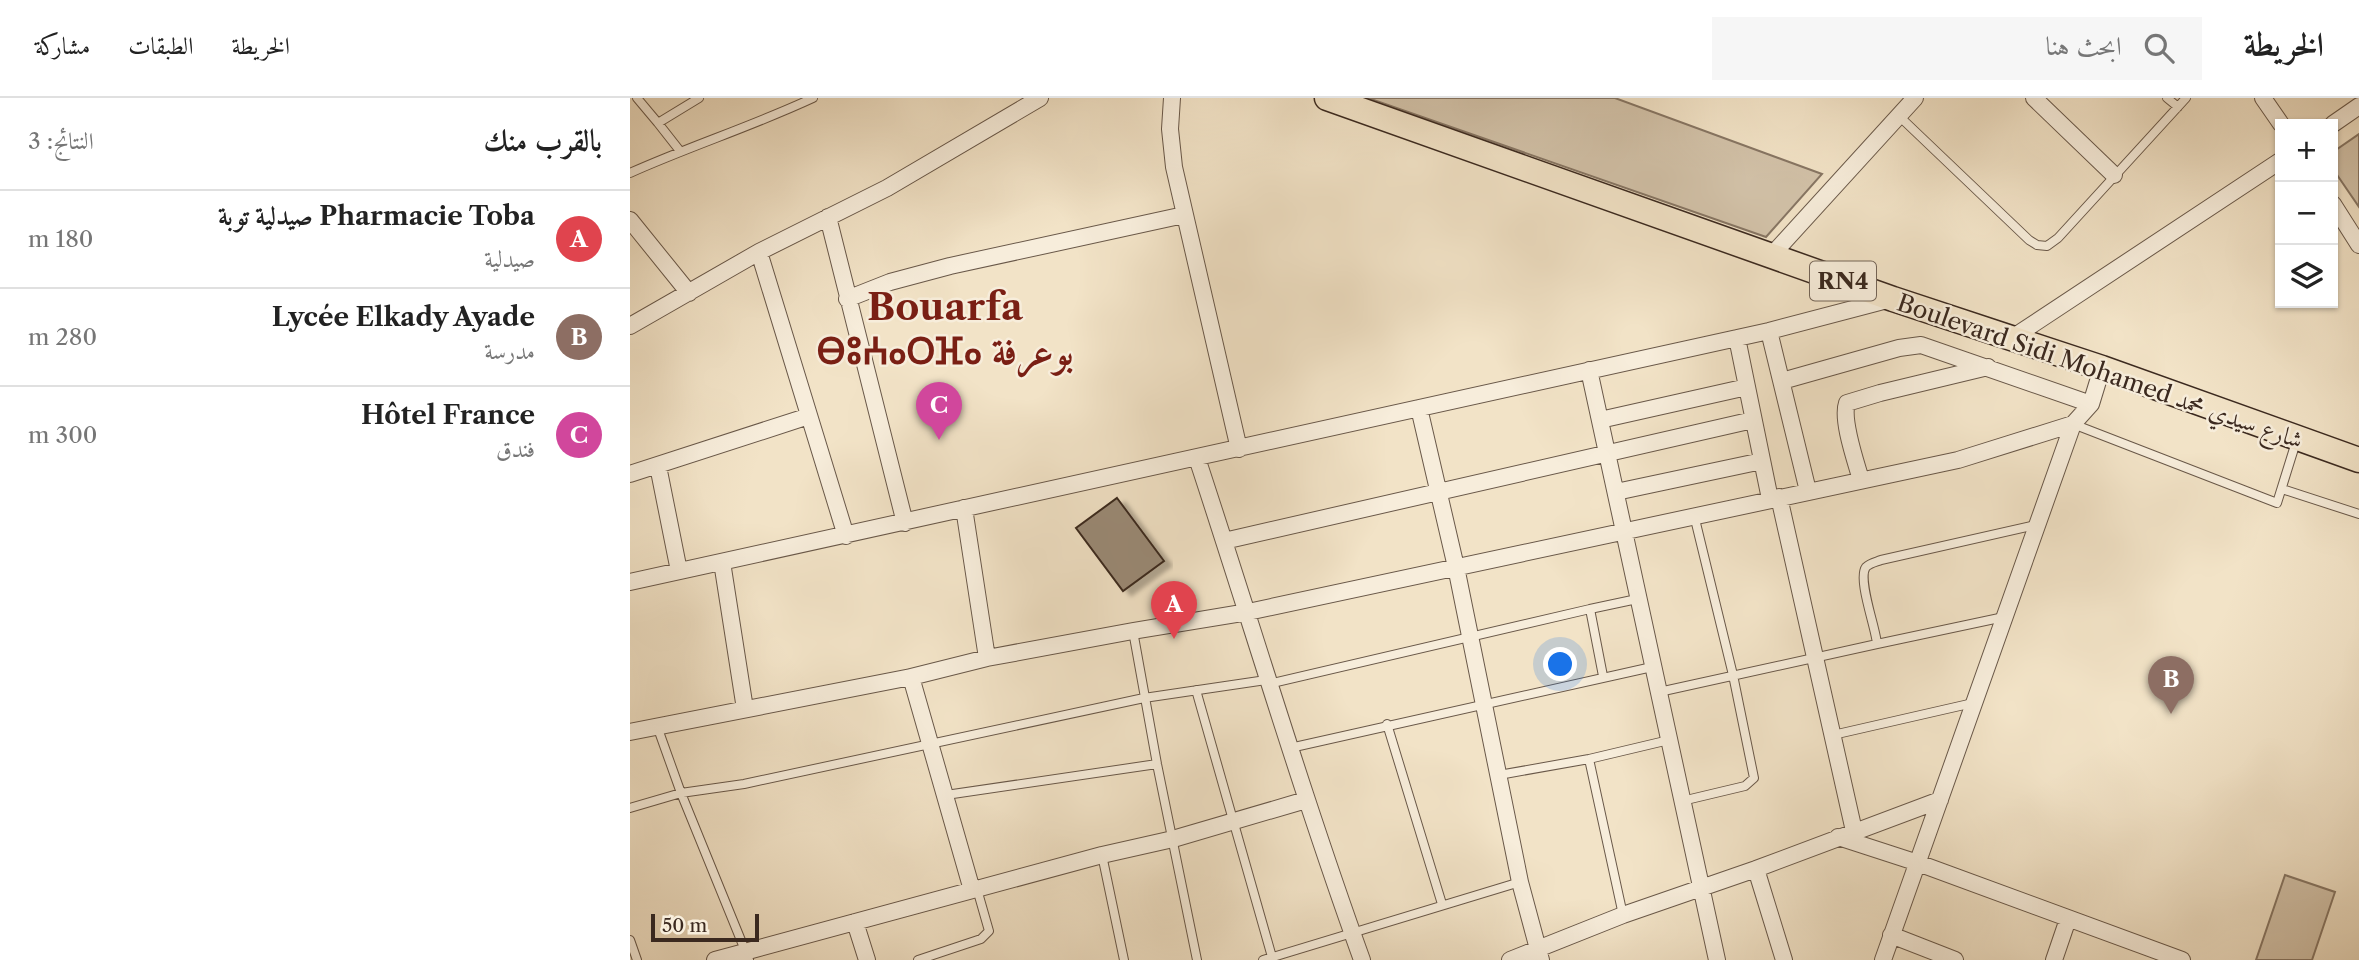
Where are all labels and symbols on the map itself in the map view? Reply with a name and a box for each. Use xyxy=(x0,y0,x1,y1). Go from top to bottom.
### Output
road number: RN4 xyxy=(1810,262,1876,300)
district label: Bouarfa ⴱⵓⵄⴰⵔⴼⴰ بوعرفة xyxy=(816,283,1074,378)
street label: Boulevard Sidi Mohamed شارع سيدي محمد xyxy=(1891,288,2307,460)
pin: C xyxy=(916,382,962,440)
pin: A xyxy=(1151,581,1197,639)
your location xyxy=(1543,647,1577,681)
pin: B xyxy=(2148,656,2194,714)
scale bar xyxy=(651,911,760,943)

